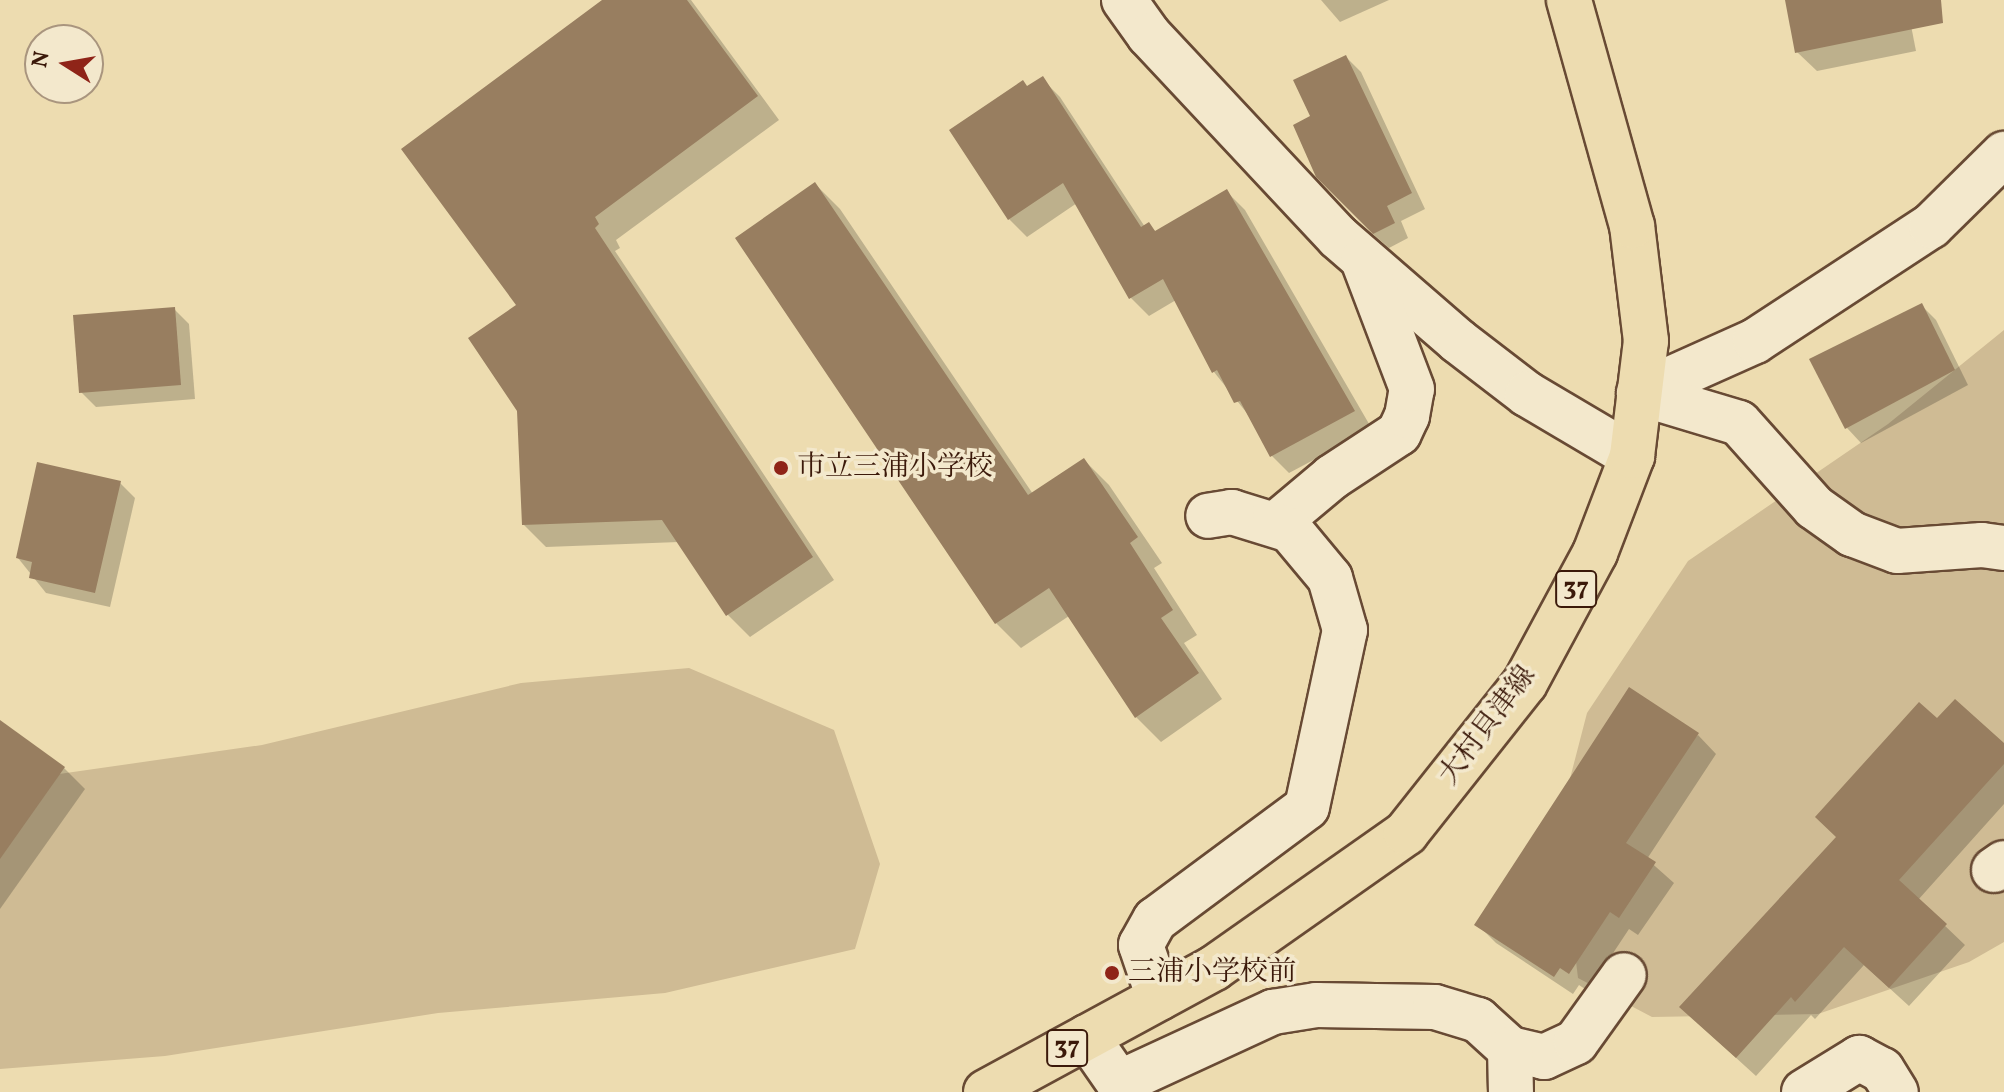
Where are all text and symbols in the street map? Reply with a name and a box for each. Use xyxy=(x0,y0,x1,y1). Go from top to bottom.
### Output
north arrow xyxy=(24,24,104,104)
text: N xyxy=(25,49,59,71)
place label: 市立三浦小学校 xyxy=(797,451,993,485)
marker: 市立三浦小学校 xyxy=(772,459,790,477)
road number: 37 xyxy=(1554,567,1598,611)
street label: 大村貝津線 xyxy=(1432,660,1544,792)
place label: 三浦小学校前 xyxy=(1128,956,1296,990)
marker: 三浦小学校前 xyxy=(1103,964,1121,982)
road number: 37 xyxy=(1045,1026,1089,1070)

